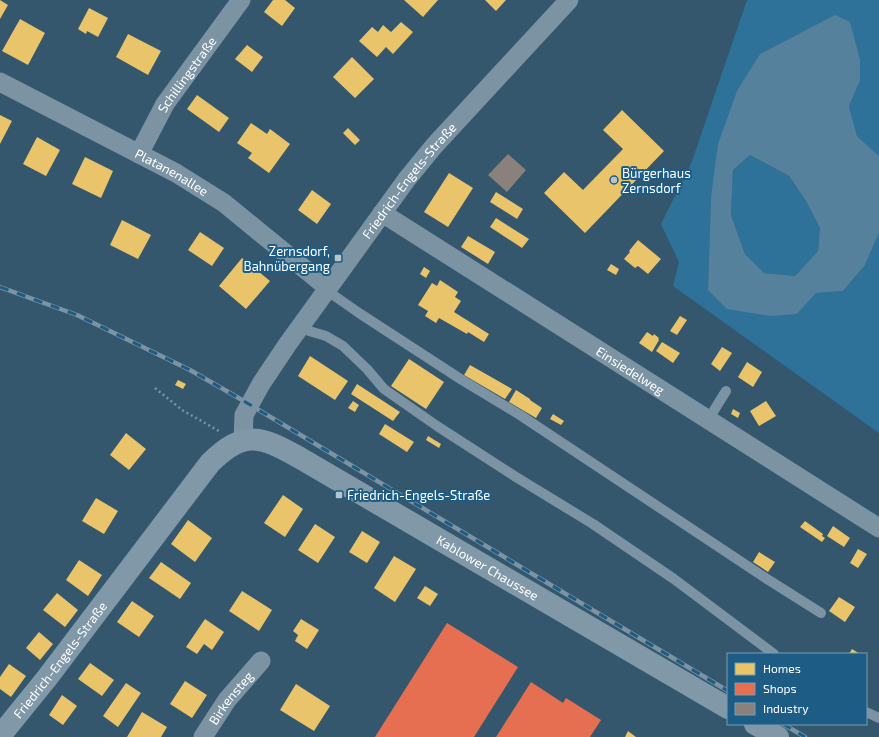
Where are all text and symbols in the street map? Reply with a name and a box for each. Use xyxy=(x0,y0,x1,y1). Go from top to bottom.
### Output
street label: Schillingstraße xyxy=(154,33,220,115)
street label: Friedrich-Engels-Straße xyxy=(358,119,460,242)
street label: Platanenallee xyxy=(132,145,211,199)
place label: Bürgerhaus Zernsdorf xyxy=(622,165,691,196)
marker: Bürgerhaus Zernsdorf xyxy=(609,175,619,185)
place label: Zernsdorf, Bahnübergang xyxy=(244,243,330,274)
marker: Zernsdorf, Bahnübergang xyxy=(333,253,343,263)
street label: Einsiedelweg xyxy=(593,343,668,398)
place label: Friedrich-Engels-Straße xyxy=(347,487,490,503)
marker: Friedrich-Engels-Straße xyxy=(334,490,344,500)
street label: Kablower Chaussee xyxy=(434,532,542,604)
street label: Friedrich-Engels-Straße xyxy=(10,598,110,721)
legend xyxy=(727,653,867,725)
text: Homes xyxy=(763,661,801,675)
street label: Birkensteg xyxy=(205,668,256,728)
text: Shops xyxy=(763,681,797,695)
text: Industry xyxy=(763,701,809,715)

